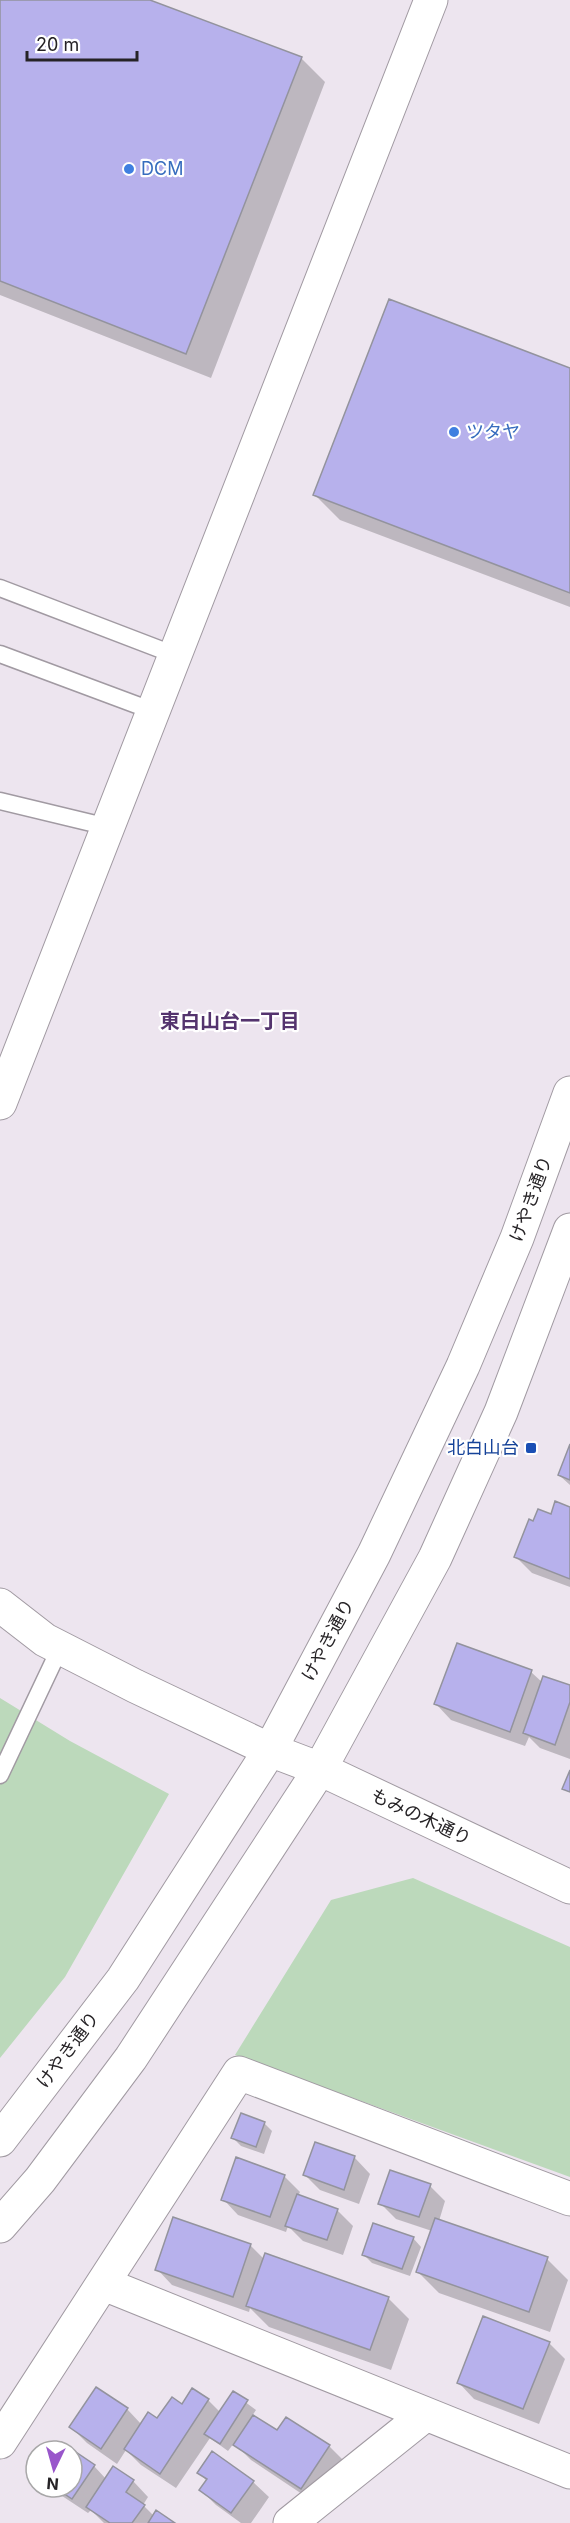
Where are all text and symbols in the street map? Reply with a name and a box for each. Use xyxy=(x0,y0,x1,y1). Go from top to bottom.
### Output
scale bar xyxy=(27,24,136,62)
text: 20 m xyxy=(36,34,79,55)
place label: DCM xyxy=(141,158,183,179)
marker: DCM xyxy=(122,162,136,176)
place label: ツタヤ xyxy=(466,421,520,442)
marker: ツタヤ xyxy=(447,425,461,439)
district label: 東白山台一丁目 xyxy=(160,1009,300,1033)
street label: けやき通り xyxy=(505,1153,556,1245)
place label: 北白山台 xyxy=(447,1437,519,1458)
marker: 北白山台 xyxy=(524,1441,538,1455)
street label: けやき通り xyxy=(297,1595,358,1684)
street label: もみの木通り xyxy=(368,1784,475,1849)
street label: けやき通り xyxy=(32,2007,103,2092)
north arrow xyxy=(24,2439,84,2499)
text: N xyxy=(46,2473,60,2494)

